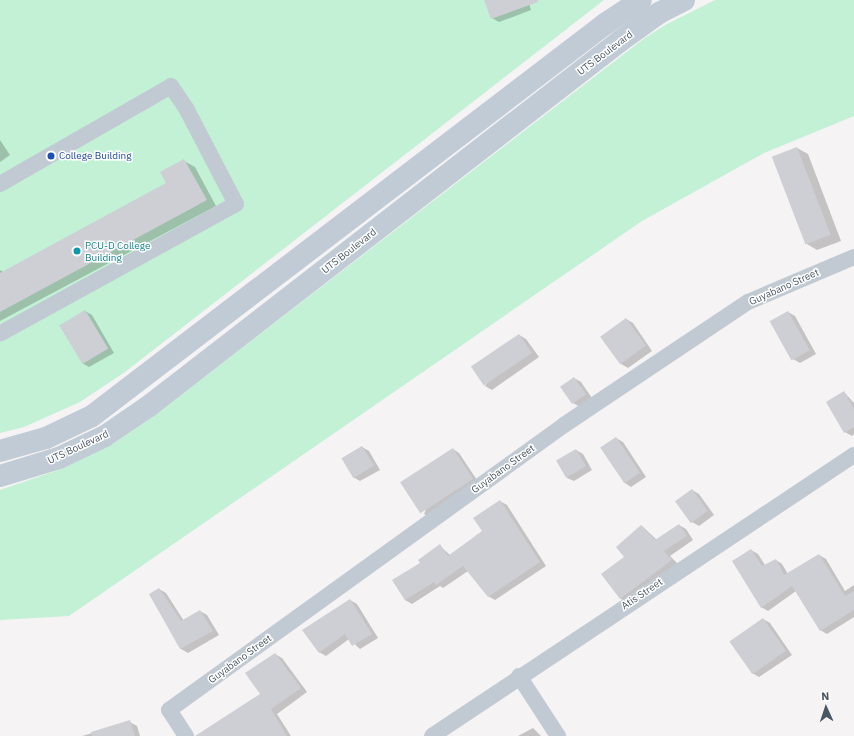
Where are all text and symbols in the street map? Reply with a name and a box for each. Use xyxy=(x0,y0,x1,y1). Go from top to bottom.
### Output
street label: UTS Boulevard xyxy=(575,28,635,78)
place label: College Building xyxy=(59,150,131,162)
marker: College Building xyxy=(46,151,56,161)
street label: UTS Boulevard xyxy=(319,226,379,276)
place label: PCU-D College Building xyxy=(85,239,151,262)
marker: PCU-D College Building xyxy=(72,246,82,256)
street label: Guyabano Street xyxy=(747,266,821,308)
street label: UTS Boulevard xyxy=(46,428,110,466)
street label: Guyabano Street xyxy=(469,442,537,496)
street label: Atis Street xyxy=(619,576,665,612)
street label: Guyabano Street xyxy=(206,632,274,686)
north arrow xyxy=(806,688,846,728)
text: N xyxy=(821,689,830,703)

